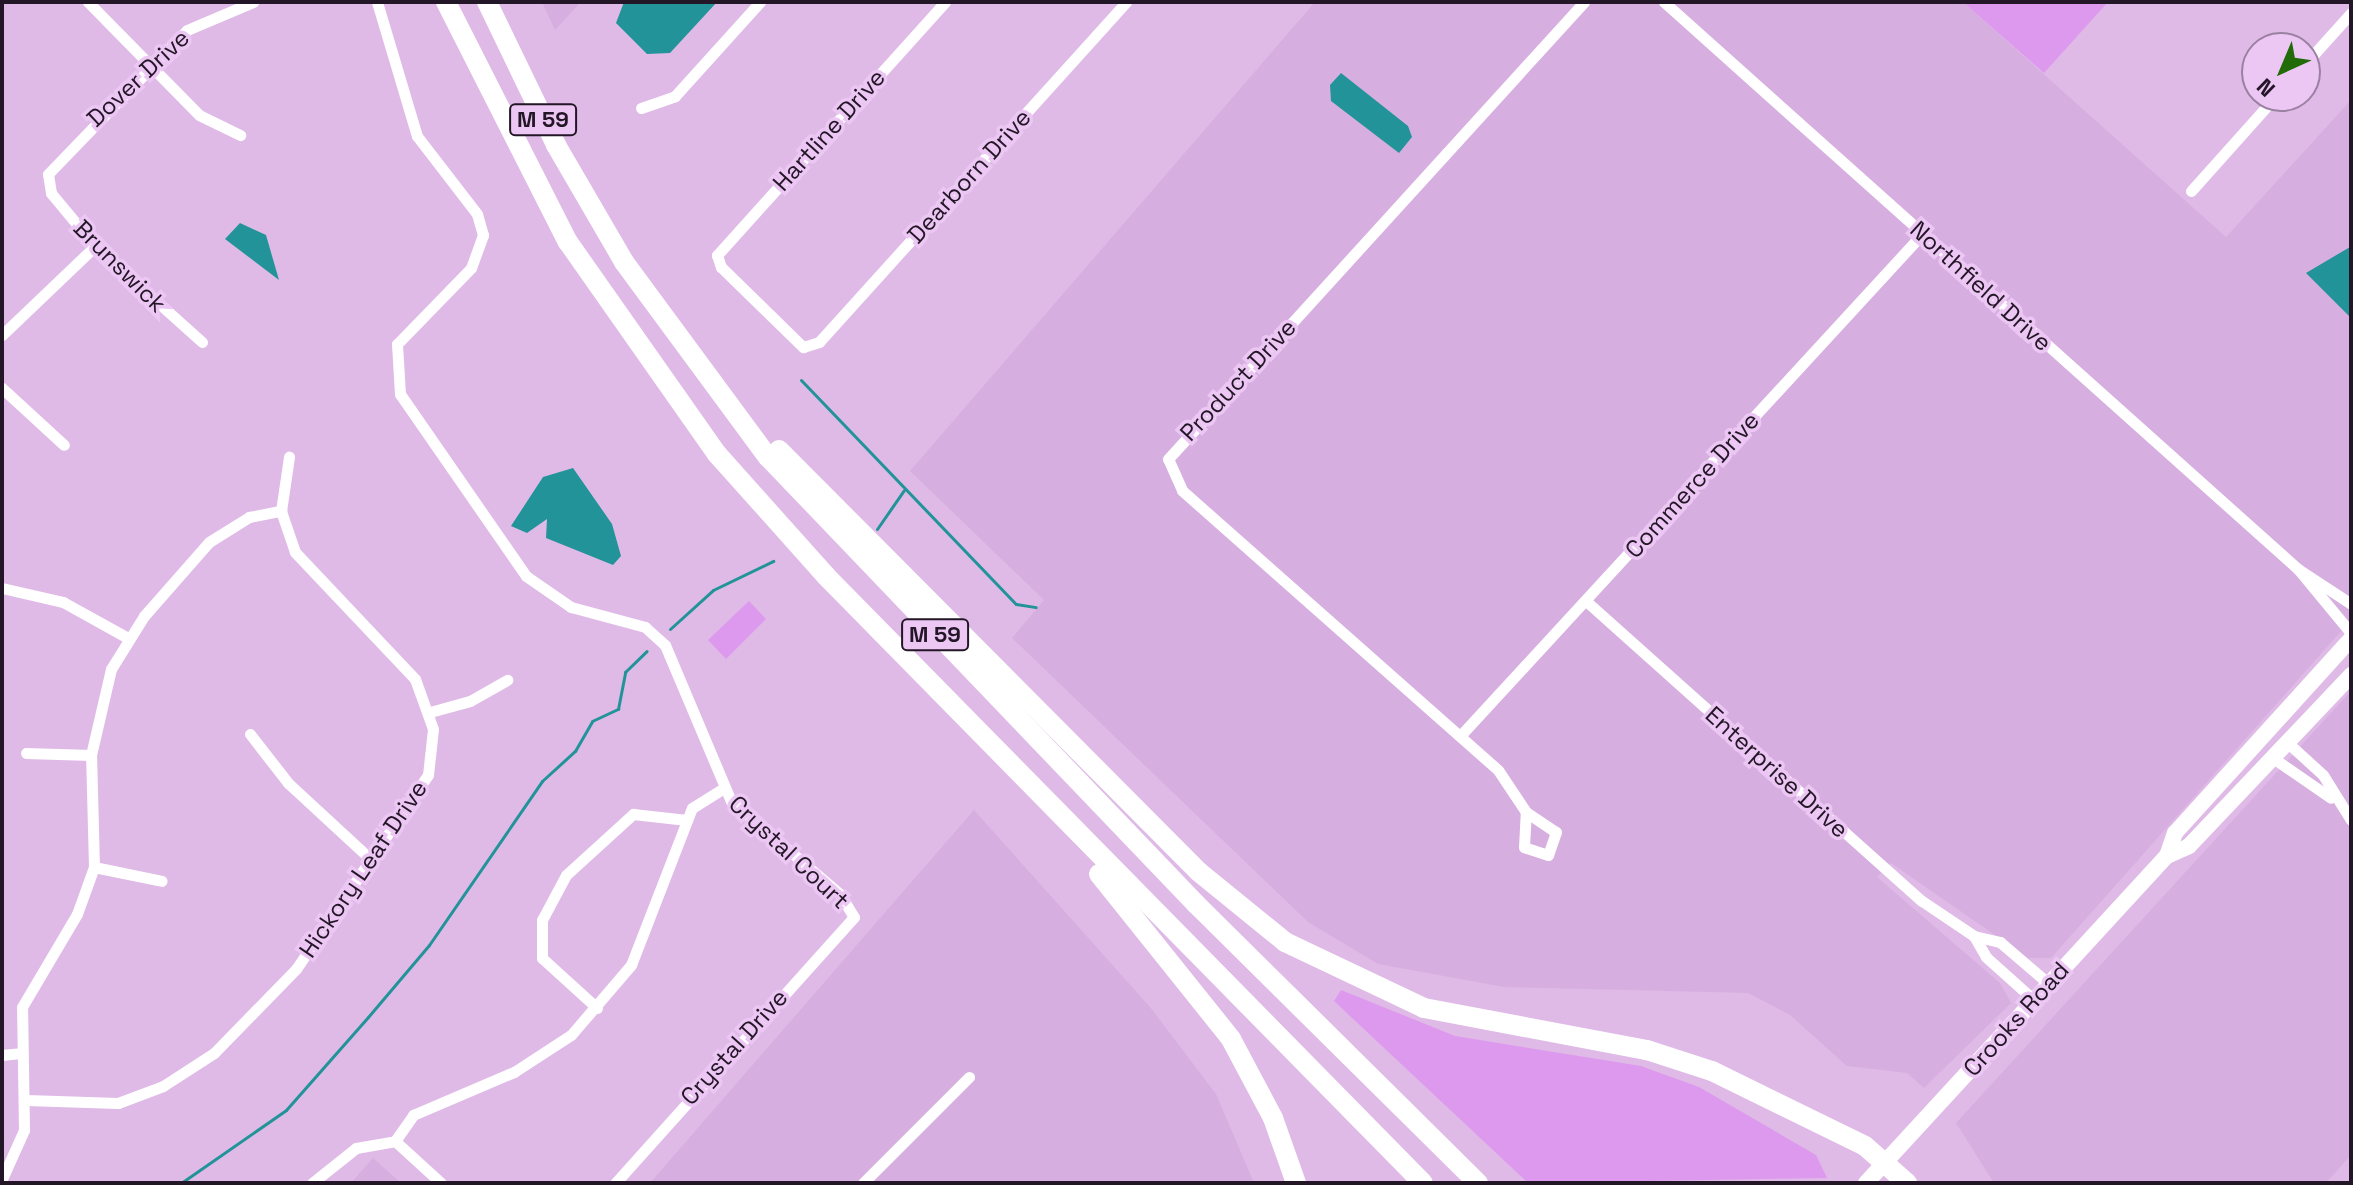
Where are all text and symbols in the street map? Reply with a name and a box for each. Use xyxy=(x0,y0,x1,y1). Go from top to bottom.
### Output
street label: Dover Drive xyxy=(81,23,195,133)
north arrow xyxy=(2241,32,2321,112)
street label: Hartline Drive xyxy=(767,63,891,197)
text: N xyxy=(2251,73,2281,103)
road number: M 59 xyxy=(509,102,577,138)
street label: Dearborn Drive xyxy=(901,103,1037,249)
street label: Brunswick xyxy=(68,214,172,318)
street label: Northfield Drive xyxy=(1904,215,2058,357)
street label: Product Drive xyxy=(1174,313,1302,447)
street label: Commerce Drive xyxy=(1619,406,1765,564)
road number: M 59 xyxy=(901,617,969,653)
street label: Enterprise Drive xyxy=(1699,700,1855,844)
street label: Hickory Leaf Drive xyxy=(293,775,433,963)
street label: Crystal Court xyxy=(723,789,855,915)
street label: Crooks Road xyxy=(1957,956,2075,1082)
street label: Crystal Drive xyxy=(675,983,793,1111)

